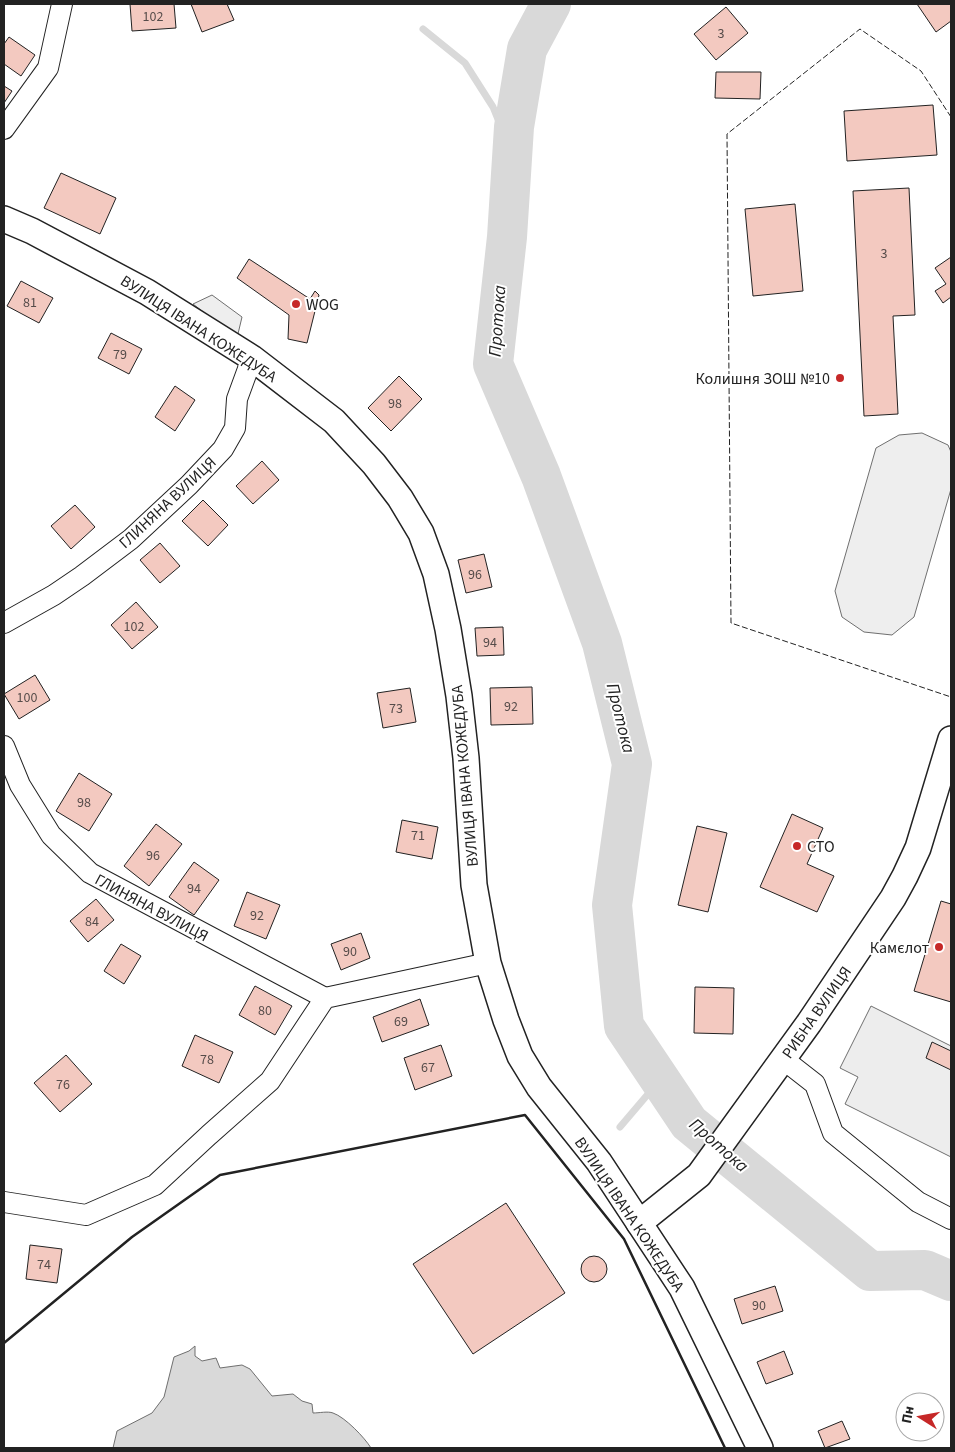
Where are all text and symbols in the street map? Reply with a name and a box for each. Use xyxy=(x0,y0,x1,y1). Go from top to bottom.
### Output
house number: 102 xyxy=(143,7,163,27)
house number: 3 xyxy=(718,24,725,44)
house number: 3 xyxy=(881,244,888,264)
street label: ВУЛИЦЯ ІВАНА КОЖЕДУБА xyxy=(116,270,281,388)
water label: Протока xyxy=(483,284,512,358)
house number: 81 xyxy=(23,293,37,313)
place label: WOG xyxy=(306,294,339,316)
marker: WOG xyxy=(290,298,302,310)
house number: 79 xyxy=(113,345,127,365)
place label: Колишня ЗОШ №10 xyxy=(695,368,830,390)
marker: Колишня ЗОШ №10 xyxy=(834,372,846,384)
house number: 98 xyxy=(388,394,402,414)
street label: ГЛИНЯНА ВУЛИЦЯ xyxy=(114,452,221,554)
house number: 96 xyxy=(468,565,482,585)
house number: 102 xyxy=(124,617,144,637)
house number: 94 xyxy=(483,633,497,653)
water label: Протока xyxy=(600,680,641,756)
street label: ВУЛИЦЯ ІВАНА КОЖЕДУБА xyxy=(446,684,484,868)
house number: 100 xyxy=(17,688,37,708)
house number: 92 xyxy=(504,697,518,717)
house number: 73 xyxy=(389,699,403,719)
house number: 98 xyxy=(77,793,91,813)
house number: 71 xyxy=(411,826,425,846)
place label: СТО xyxy=(807,836,835,858)
marker: СТО xyxy=(791,840,803,852)
house number: 96 xyxy=(146,846,160,866)
street label: ГЛИНЯНА ВУЛИЦЯ xyxy=(91,869,212,947)
house number: 94 xyxy=(187,879,201,899)
house number: 92 xyxy=(250,906,264,926)
house number: 84 xyxy=(85,912,99,932)
place label: Камєлот xyxy=(870,937,929,959)
marker: Камєлот xyxy=(933,941,945,953)
house number: 90 xyxy=(343,942,357,962)
street label: РИБНА ВУЛИЦЯ xyxy=(777,962,857,1063)
house number: 80 xyxy=(258,1001,272,1021)
house number: 69 xyxy=(394,1012,408,1032)
house number: 78 xyxy=(200,1050,214,1070)
house number: 67 xyxy=(421,1058,435,1078)
house number: 76 xyxy=(56,1075,70,1095)
water label: Протока xyxy=(683,1112,754,1179)
street label: ВУЛИЦЯ ІВАНА КОЖЕДУБА xyxy=(569,1133,689,1297)
house number: 74 xyxy=(37,1255,51,1275)
house number: 90 xyxy=(752,1296,766,1316)
north arrow xyxy=(895,1392,945,1442)
text: Пн xyxy=(897,1404,920,1425)

